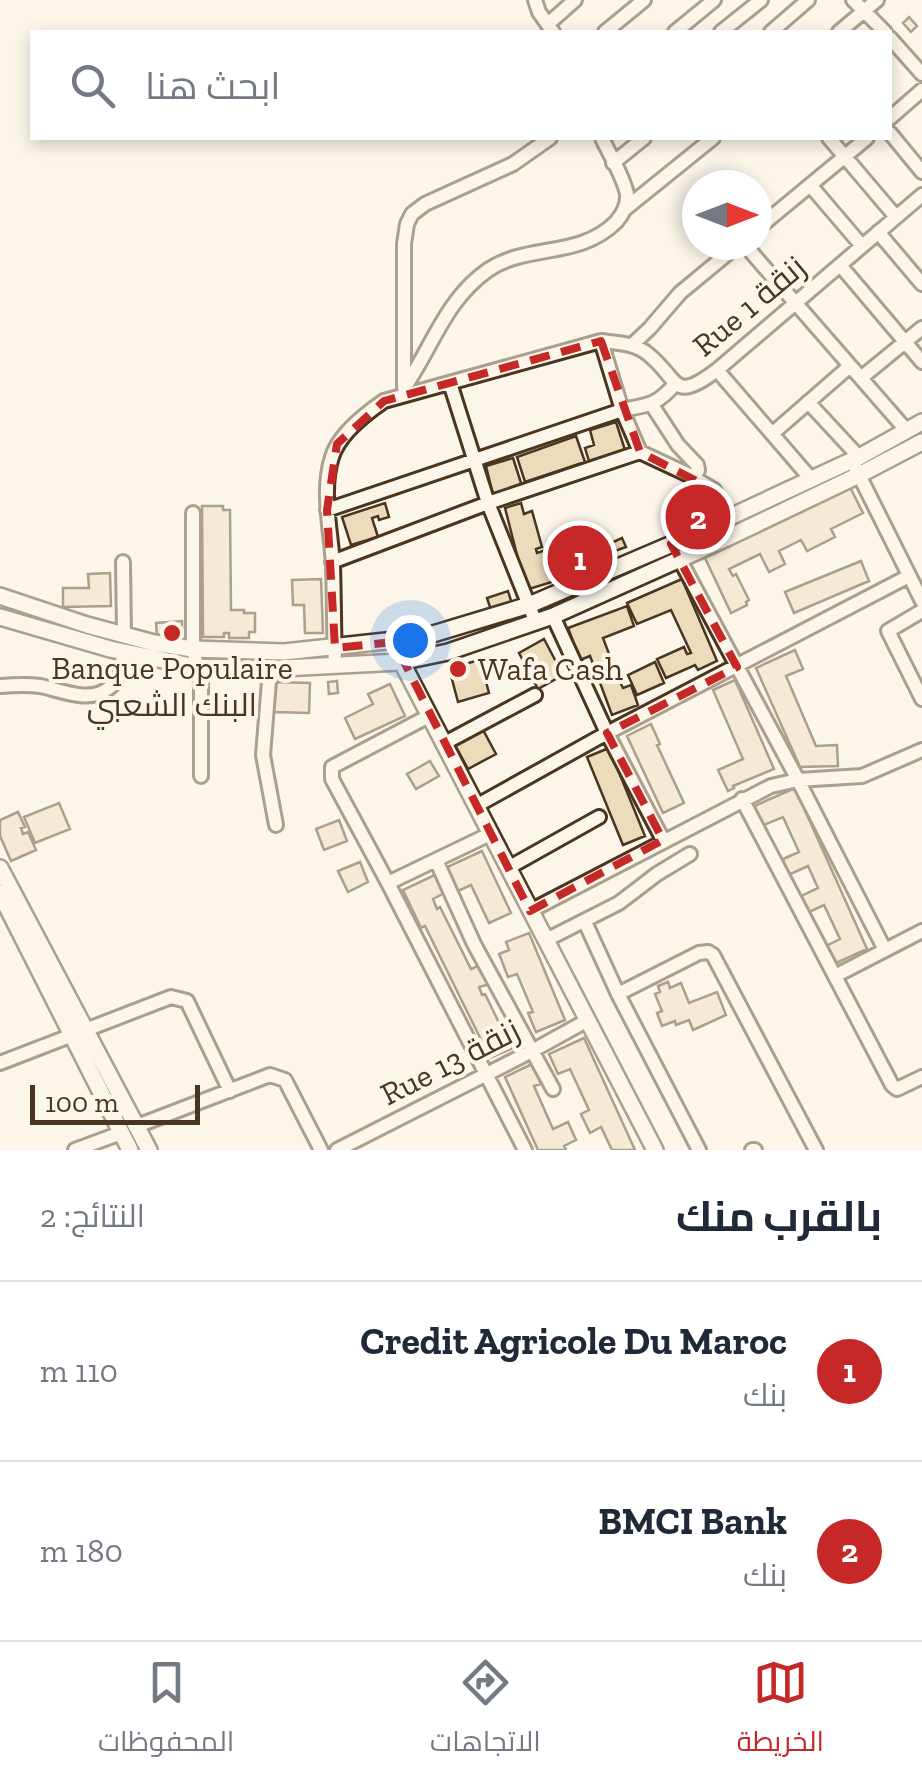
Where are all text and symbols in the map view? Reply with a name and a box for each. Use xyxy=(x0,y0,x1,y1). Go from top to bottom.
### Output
search box xyxy=(30,30,892,140)
icon: search xyxy=(65,58,120,113)
text: ابحث هنا xyxy=(145,63,281,109)
north arrow xyxy=(682,170,772,260)
street label: Rue 1 زنقة xyxy=(685,248,813,364)
pin: 2 xyxy=(666,480,730,554)
pin: 1 xyxy=(548,520,612,596)
your location xyxy=(385,615,436,666)
marker: Banque Populaire البنك الشعبي xyxy=(161,622,183,644)
place label: Banque Populaire البنك الشعبي xyxy=(51,649,293,730)
place label: Wafa Cash xyxy=(478,650,623,688)
marker: Wafa Cash xyxy=(447,658,469,680)
street label: Rue 13 زنقة xyxy=(374,1011,526,1113)
scale bar xyxy=(30,1080,200,1124)
text: 100 m xyxy=(45,1086,119,1119)
text: بالقرب منك xyxy=(676,1191,882,1242)
text: النتائج: 2 xyxy=(40,1197,145,1235)
text: Credit Agricole Du Maroc xyxy=(360,1318,787,1364)
text: 110 m xyxy=(40,1352,118,1390)
text: 1 xyxy=(843,1352,856,1390)
text: بنك xyxy=(743,1376,787,1414)
text: BMCI Bank xyxy=(598,1498,787,1544)
text: 180 m xyxy=(40,1532,123,1570)
text: 2 xyxy=(841,1532,858,1570)
text: بنك xyxy=(743,1556,787,1594)
tab: المحفوظات xyxy=(98,1655,234,1767)
tab: الاتجاهات xyxy=(430,1655,541,1767)
tab: الخريطة xyxy=(737,1655,824,1767)

